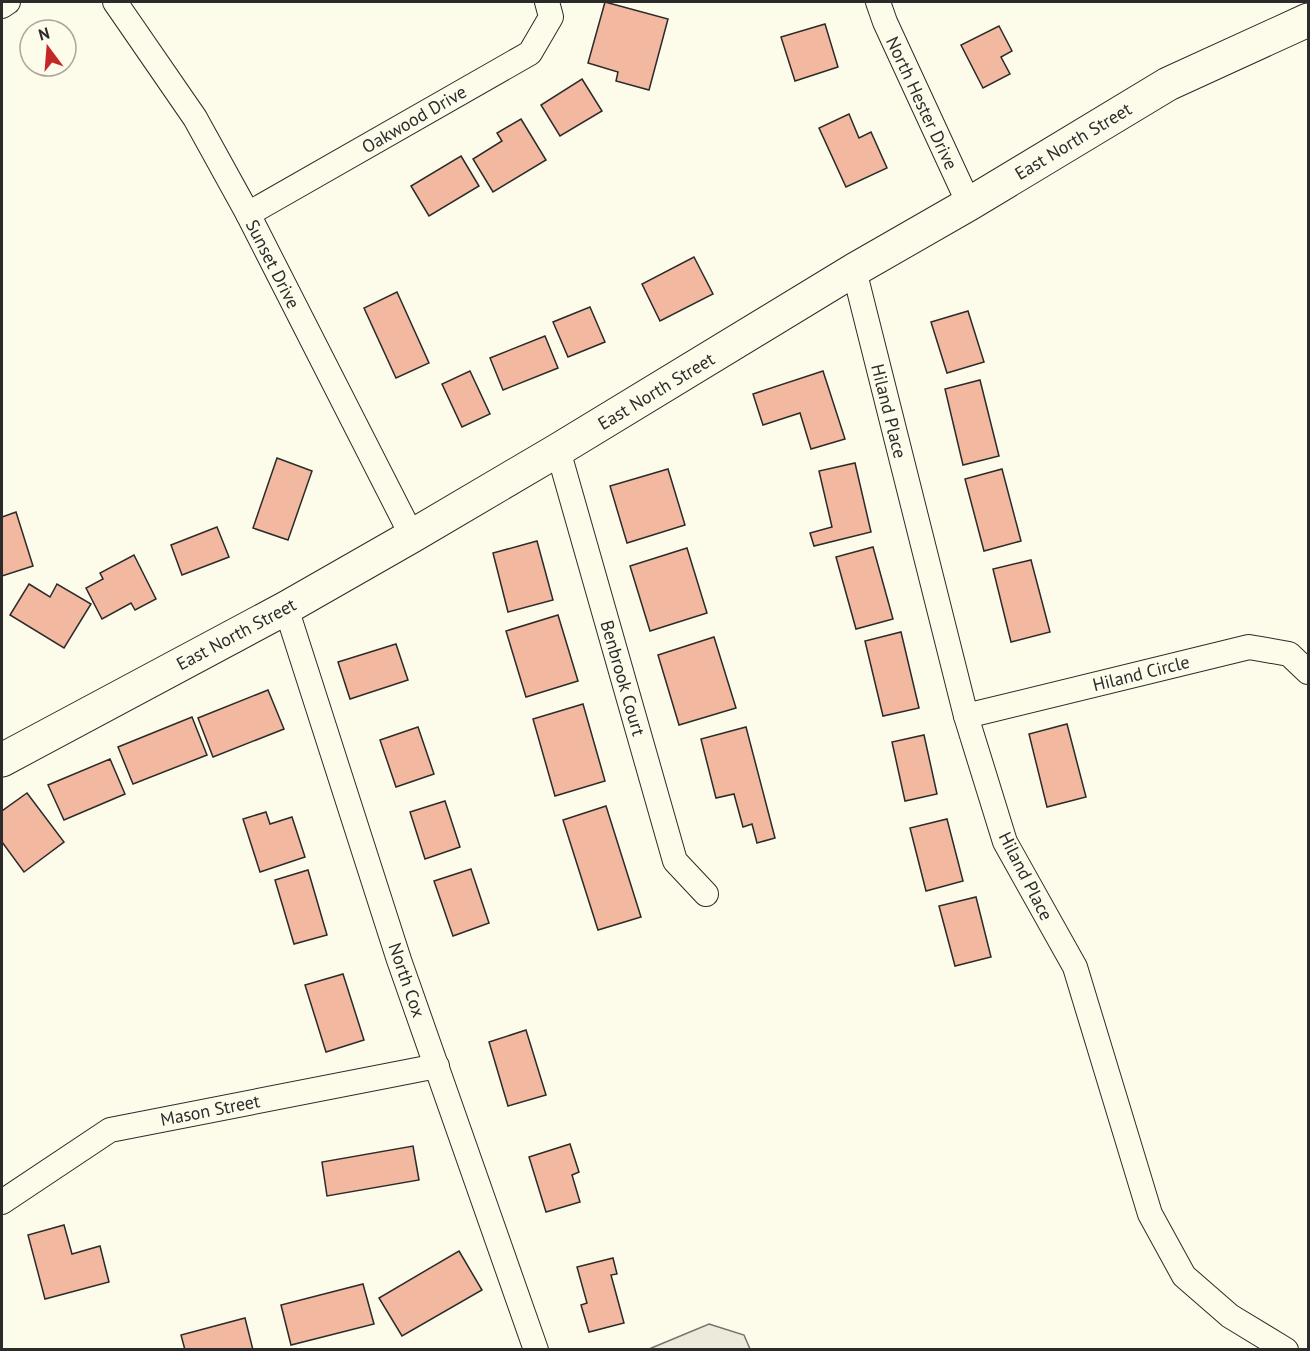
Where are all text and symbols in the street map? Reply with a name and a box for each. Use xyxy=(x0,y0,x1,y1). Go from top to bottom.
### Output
north arrow xyxy=(18,18,78,78)
text: N xyxy=(36,23,52,45)
street label: North Hester Drive xyxy=(881,33,963,173)
street label: Oakwood Drive xyxy=(358,80,470,158)
street label: East North Street xyxy=(1010,97,1136,185)
street label: Sunset Drive xyxy=(241,216,305,312)
street label: East North Street xyxy=(593,347,719,435)
street label: Hiland Place xyxy=(866,361,912,461)
street label: East North Street xyxy=(172,593,300,675)
street label: Benbrook Court xyxy=(596,617,650,739)
street label: Hiland Circle xyxy=(1090,650,1192,696)
street label: Hiland Place xyxy=(994,828,1058,924)
street label: North Cox xyxy=(384,940,430,1020)
street label: Mason Street xyxy=(158,1089,262,1131)

